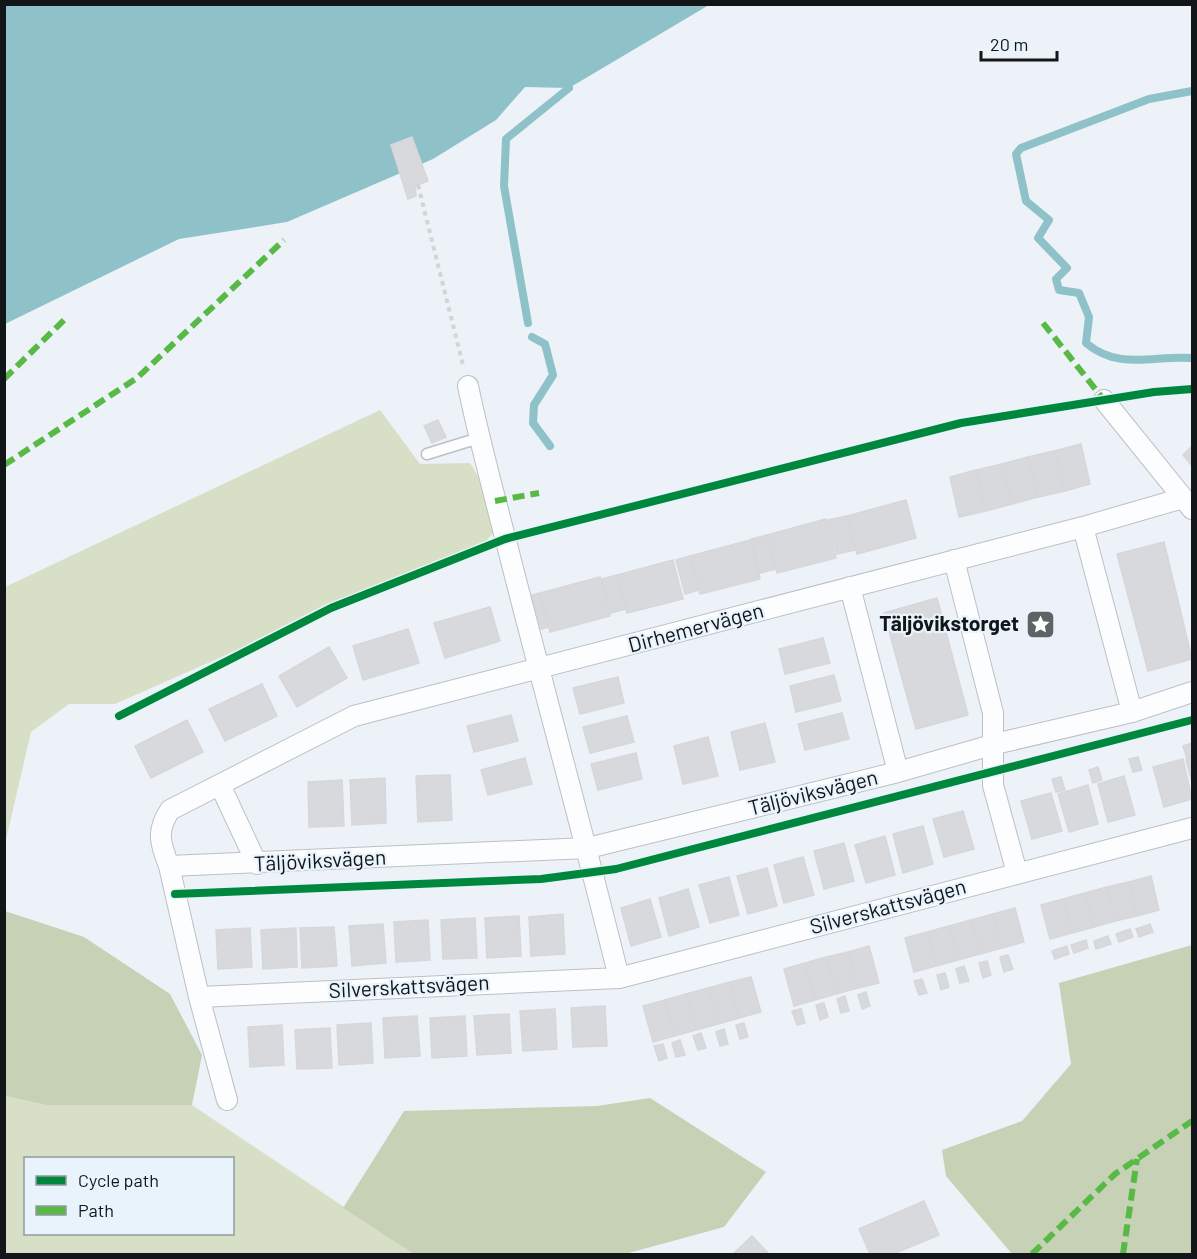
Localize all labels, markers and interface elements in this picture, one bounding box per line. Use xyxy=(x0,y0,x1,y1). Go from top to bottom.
scale bar xyxy=(981,24,1058,62)
text: 20 m xyxy=(990,33,1028,55)
street label: Dirhemervägen xyxy=(625,596,766,657)
place icon: Täljövikstorget xyxy=(1024,608,1056,640)
place label: Täljövikstorget xyxy=(879,610,1019,635)
street label: Täljöviksvägen xyxy=(745,763,880,820)
street label: Täljöviksvägen xyxy=(253,844,387,875)
street label: Silverskattsvägen xyxy=(807,873,969,938)
street label: Silverskattsvägen xyxy=(328,969,490,1002)
legend xyxy=(24,1157,234,1235)
text: Cycle path xyxy=(78,1169,159,1191)
text: Path xyxy=(78,1199,114,1221)

